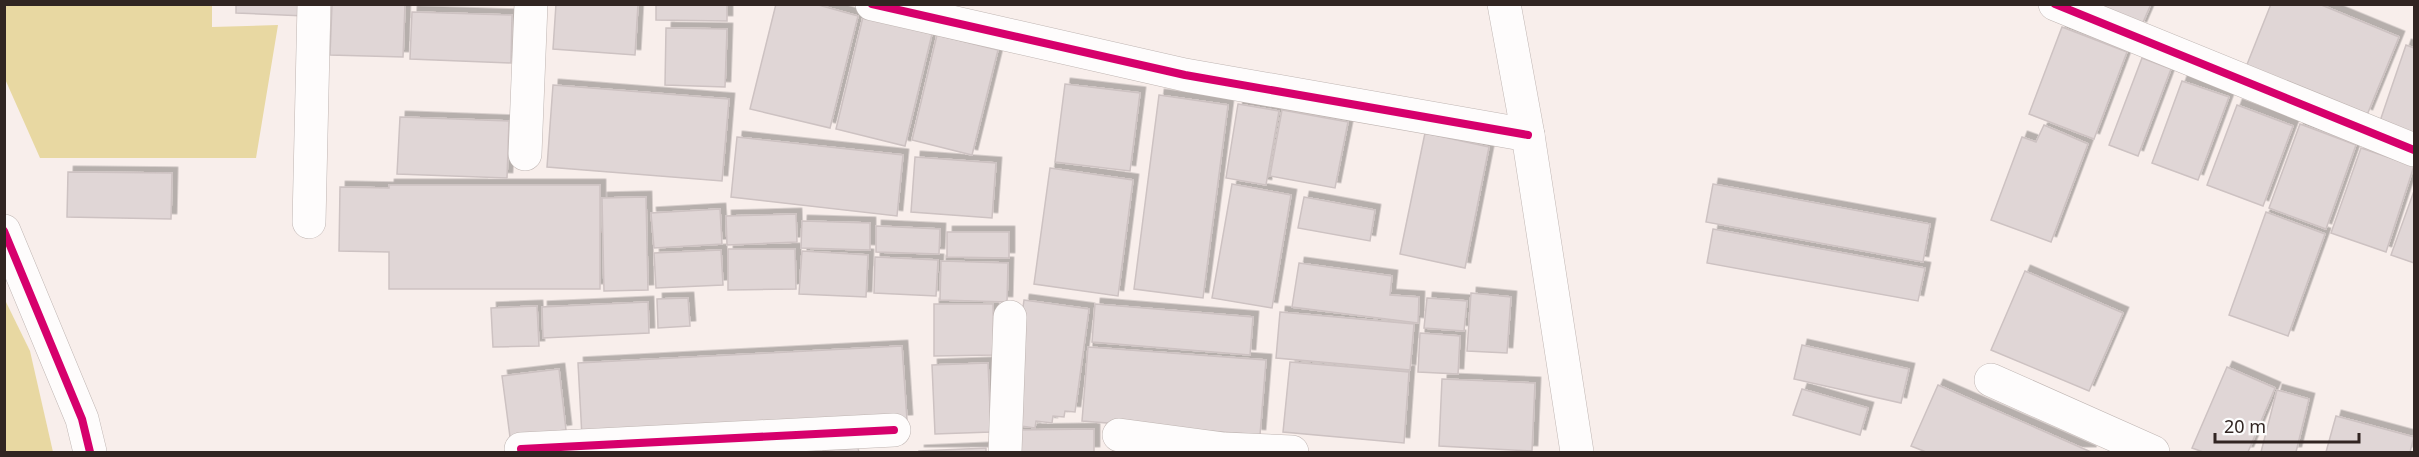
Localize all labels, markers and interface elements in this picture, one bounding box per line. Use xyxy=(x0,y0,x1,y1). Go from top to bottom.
scale bar xyxy=(2215,406,2359,444)
text: 20 m xyxy=(2224,414,2266,438)

